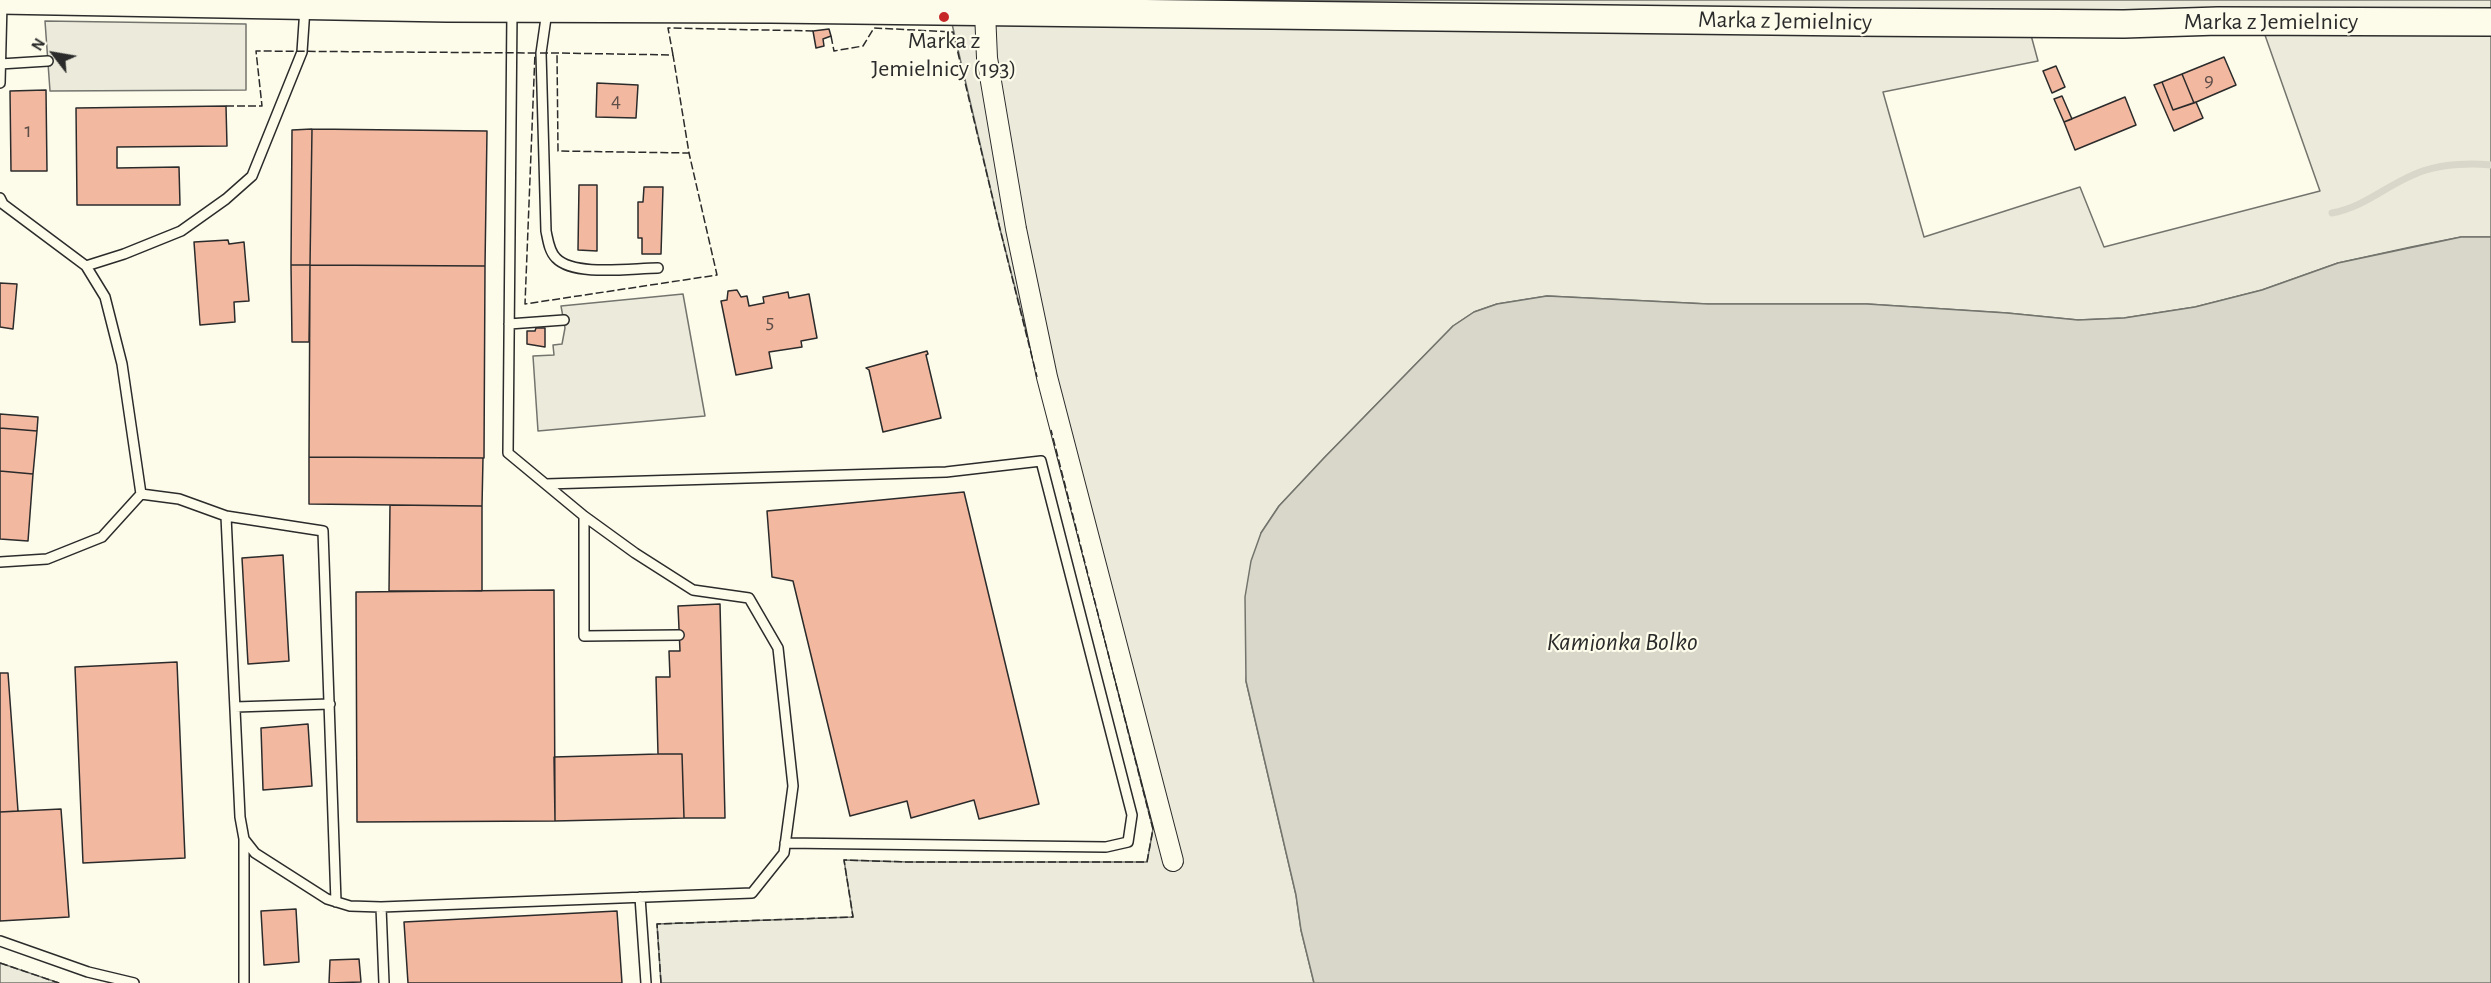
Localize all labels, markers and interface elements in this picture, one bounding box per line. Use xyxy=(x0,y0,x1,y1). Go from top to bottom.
street label: Marka z Jemielnicy xyxy=(1698,5,1872,37)
street label: Marka z Jemielnicy xyxy=(2184,8,2358,36)
marker: Marka z Jemielnicy (193) xyxy=(937,10,951,24)
north arrow xyxy=(24,24,84,84)
place label: Marka z Jemielnicy (193) xyxy=(871,27,1017,83)
text: N xyxy=(29,36,48,54)
house number: 9 xyxy=(2204,67,2214,93)
house number: 4 xyxy=(611,88,621,114)
house number: 1 xyxy=(24,118,32,144)
house number: 5 xyxy=(766,309,774,335)
water label: Kamionka Bolko xyxy=(1546,626,1698,658)

